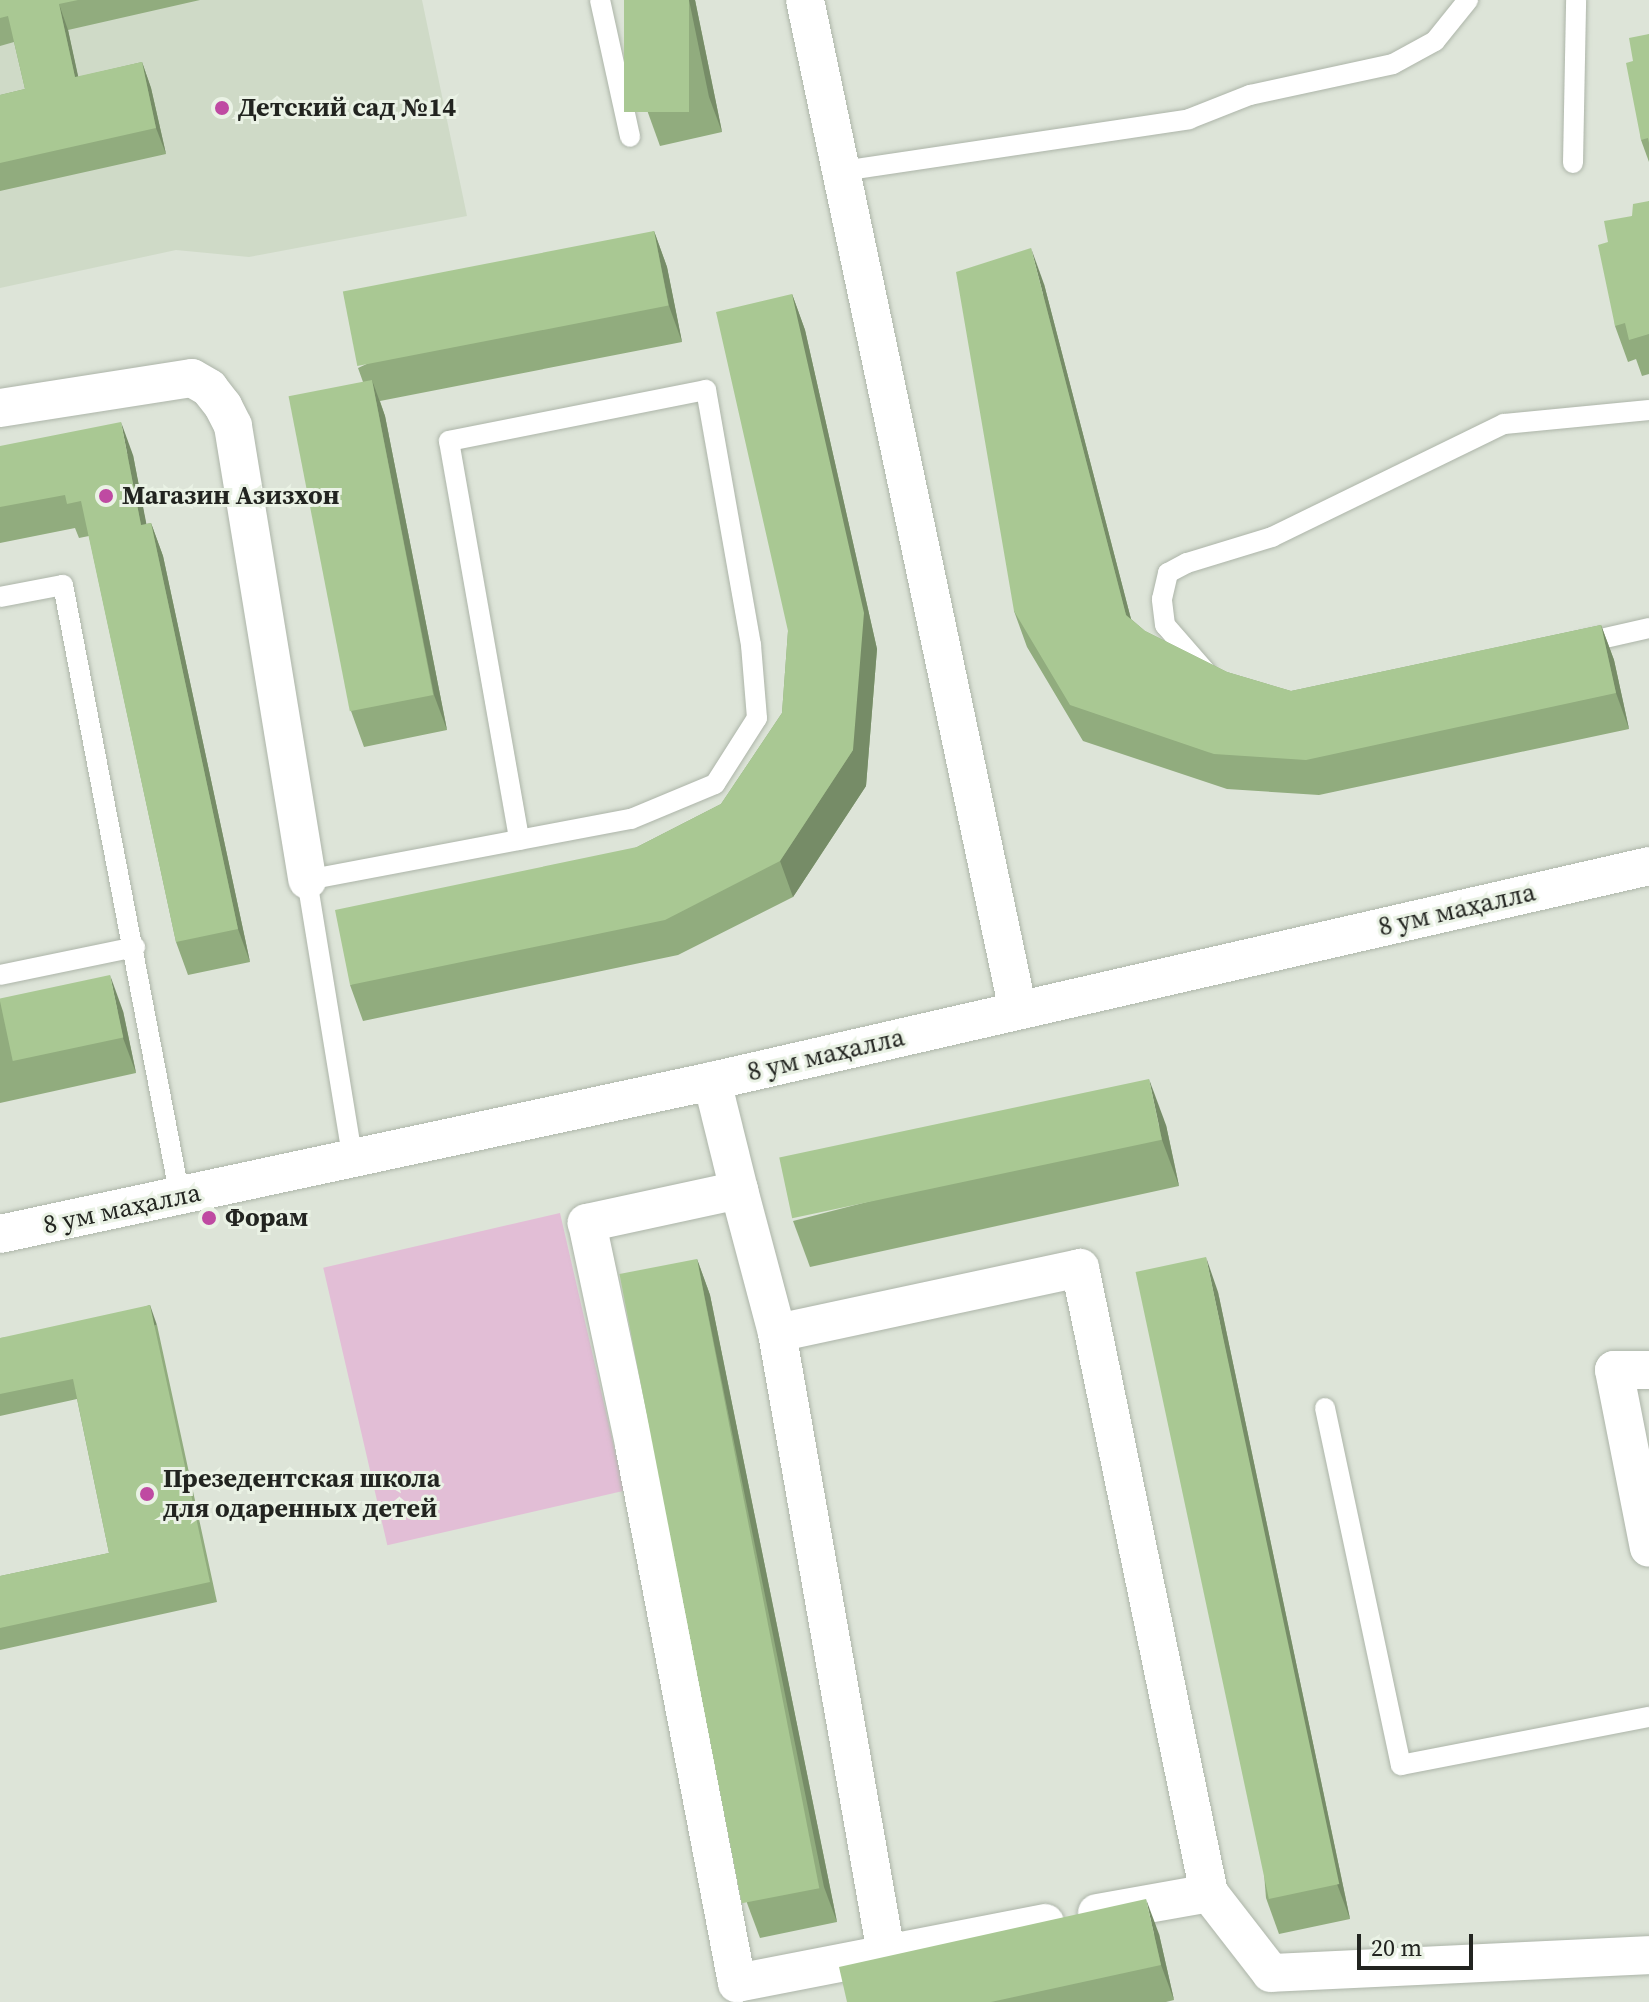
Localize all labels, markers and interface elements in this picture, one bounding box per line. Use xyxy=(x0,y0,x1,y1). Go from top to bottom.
place label: Детский сад №14 xyxy=(238,92,456,124)
marker: Детский сад №14 xyxy=(213,99,231,117)
place label: Магазин Азизхон xyxy=(122,480,339,512)
marker: Магазин Азизхон xyxy=(97,487,115,505)
street label: 8 ум маҳалла xyxy=(1376,877,1538,943)
street label: 8 ум маҳалла xyxy=(745,1022,907,1088)
street label: 8 ум маҳалла xyxy=(41,1177,203,1241)
place label: Форам xyxy=(225,1202,308,1234)
marker: Форам xyxy=(200,1209,218,1227)
place label: Презедентская школа для одаренных детей xyxy=(163,1463,441,1524)
marker: Презедентская школа для одаренных детей xyxy=(138,1485,156,1503)
scale bar xyxy=(1361,1918,1477,1968)
text: 20 m xyxy=(1371,1931,1422,1964)

